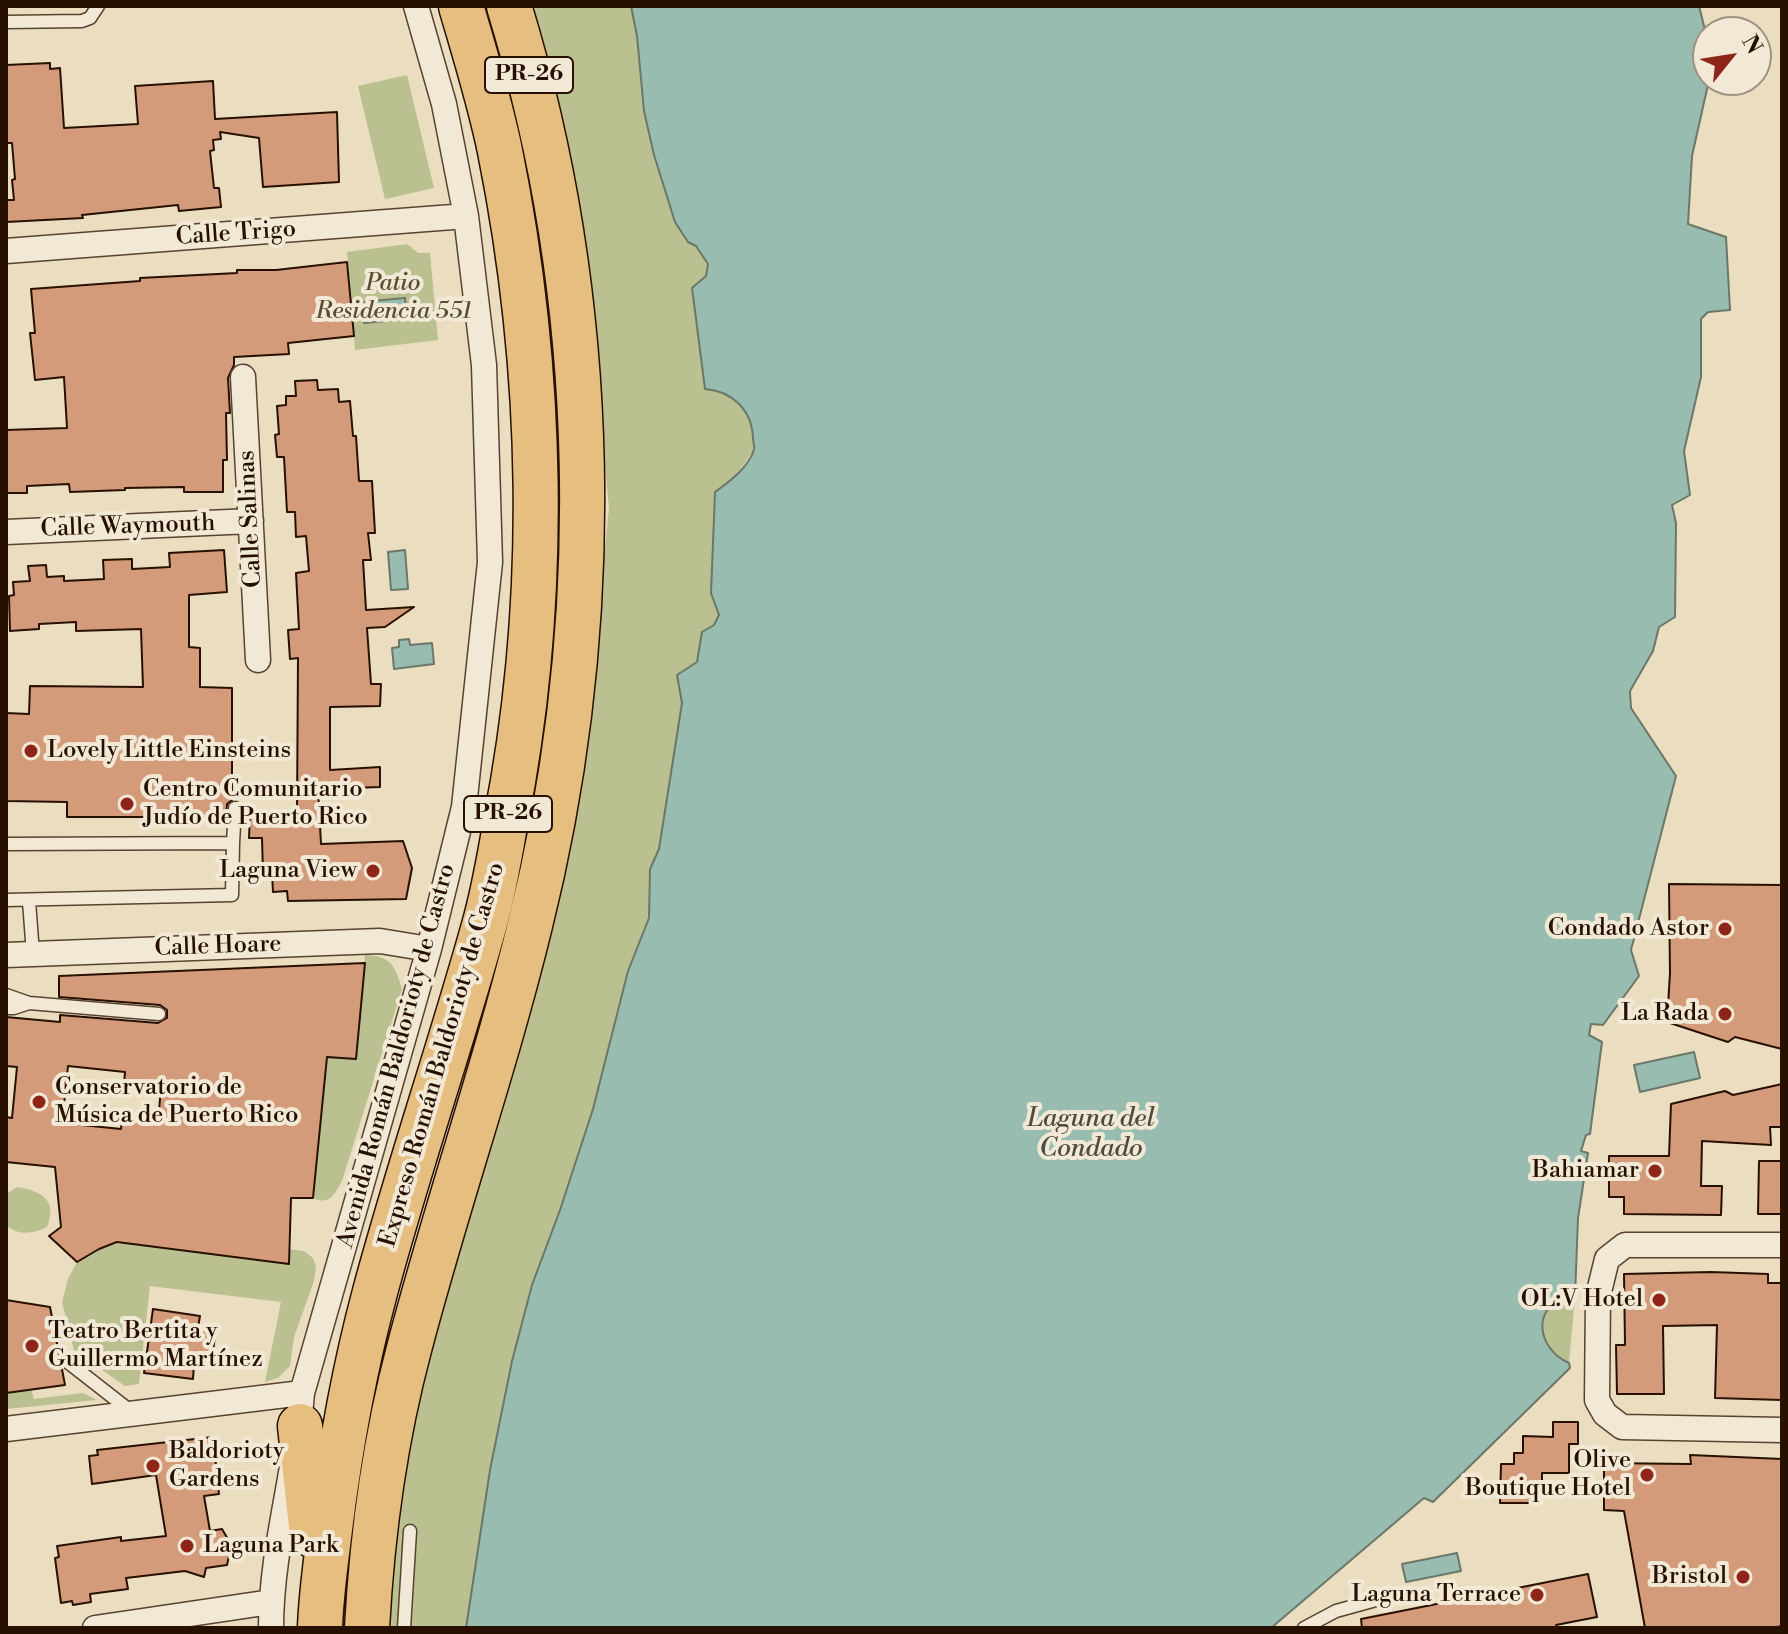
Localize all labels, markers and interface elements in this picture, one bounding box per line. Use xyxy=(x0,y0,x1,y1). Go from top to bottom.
north arrow xyxy=(1692,16,1772,96)
text: N xyxy=(1735,30,1768,59)
road number: PR-26 xyxy=(485,57,573,93)
street label: Calle Trigo xyxy=(175,215,297,253)
park label: Patio Residencia 551 xyxy=(315,270,471,326)
street label: Calle Salinas xyxy=(233,449,269,589)
street label: Calle Waymouth xyxy=(40,510,216,544)
place label: Lovely Little Einsteins xyxy=(47,737,291,765)
marker: Lovely Little Einsteins xyxy=(22,742,40,760)
place label: Centro Comunitario Judío de Puerto Rico xyxy=(143,776,368,832)
marker: Centro Comunitario Judío de Puerto Rico xyxy=(118,795,136,813)
road number: PR-26 xyxy=(464,796,552,832)
place label: Laguna View xyxy=(219,857,357,885)
street label: Expreso Román Baldorioty de Castro xyxy=(374,859,512,1251)
street label: Avenida Román Baldorioty de Castro xyxy=(332,861,462,1251)
marker: Laguna View xyxy=(364,862,382,880)
place label: Condado Astor xyxy=(1548,915,1709,943)
marker: Condado Astor xyxy=(1716,920,1734,938)
street label: Calle Hoare xyxy=(154,930,282,964)
place label: La Rada xyxy=(1621,1000,1709,1028)
marker: La Rada xyxy=(1716,1005,1734,1023)
place label: Conservatorio de Música de Puerto Rico xyxy=(55,1074,298,1130)
marker: Conservatorio de Música de Puerto Rico xyxy=(30,1093,48,1111)
water label: Laguna del Condado xyxy=(1027,1104,1155,1166)
place label: Bahiamar xyxy=(1532,1157,1639,1185)
marker: Bahiamar xyxy=(1646,1162,1664,1180)
place label: OL:V Hotel xyxy=(1521,1286,1643,1314)
marker: OL:V Hotel xyxy=(1650,1291,1668,1309)
place label: Teatro Bertita y Guillermo Martínez xyxy=(48,1318,263,1374)
marker: Teatro Bertita y Guillermo Martínez xyxy=(23,1337,41,1355)
place label: Baldorioty Gardens xyxy=(169,1438,284,1494)
place label: Olive Boutique Hotel xyxy=(1465,1447,1631,1503)
marker: Baldorioty Gardens xyxy=(144,1457,162,1475)
marker: Olive Boutique Hotel xyxy=(1638,1466,1656,1484)
place label: Laguna Park xyxy=(203,1532,338,1560)
marker: Laguna Park xyxy=(178,1537,196,1555)
place label: Bristol xyxy=(1652,1563,1727,1591)
marker: Bristol xyxy=(1734,1568,1752,1586)
place label: Laguna Terrace xyxy=(1351,1581,1521,1609)
marker: Laguna Terrace xyxy=(1528,1586,1546,1604)

